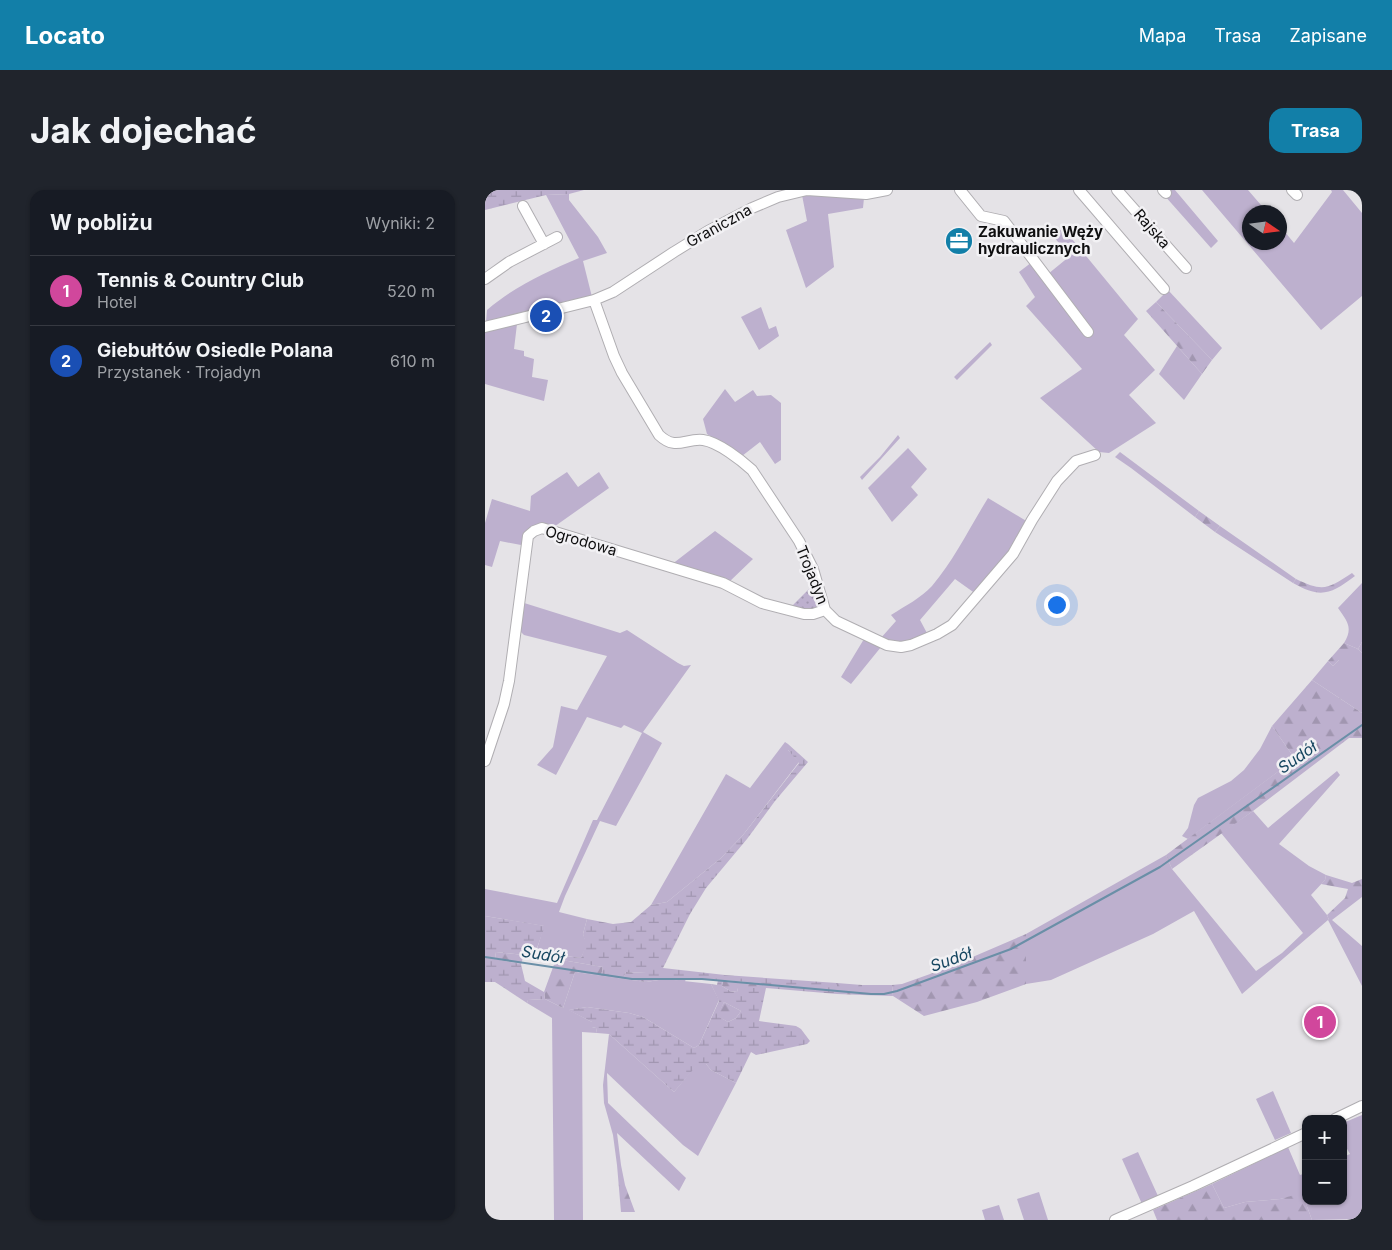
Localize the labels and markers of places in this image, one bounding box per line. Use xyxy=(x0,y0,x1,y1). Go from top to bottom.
place label: Zakuwanie Węży hydraulicznych xyxy=(978,222,1103,258)
office icon: Zakuwanie Węży hydraulicznych xyxy=(944,226,974,256)
pin: 2 xyxy=(530,297,562,335)
pin: 1 xyxy=(1304,1003,1336,1041)

